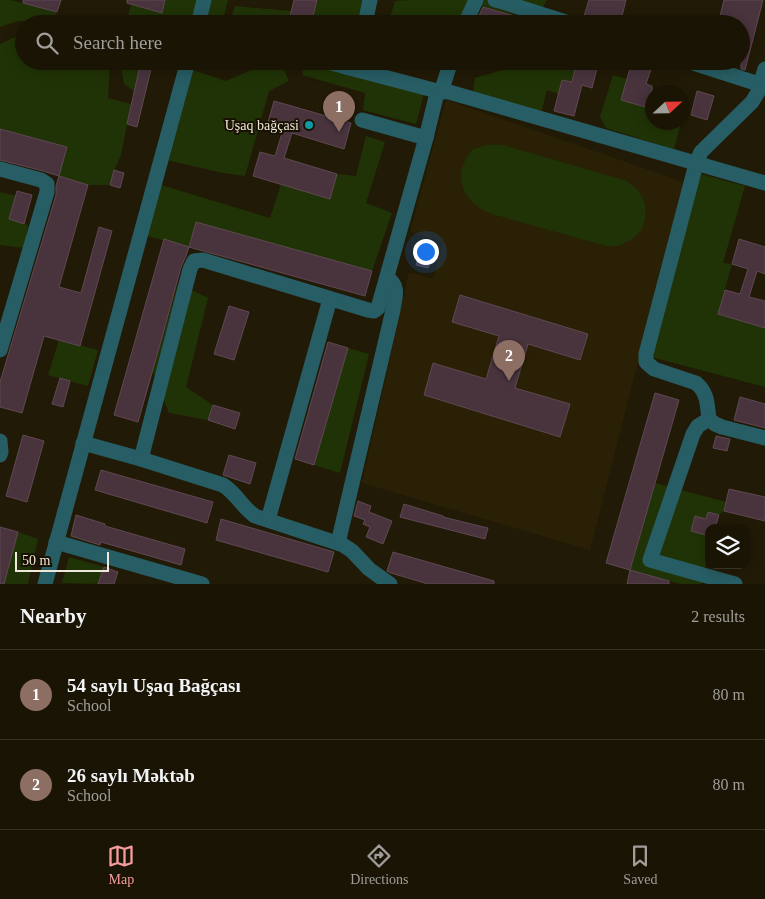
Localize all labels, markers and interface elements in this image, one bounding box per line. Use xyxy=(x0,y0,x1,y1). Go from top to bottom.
search box xyxy=(15,15,750,70)
icon: search xyxy=(33,29,61,57)
text: Search here xyxy=(73,32,162,53)
north arrow xyxy=(645,85,690,130)
pin: 1 xyxy=(323,91,355,132)
place label: Uşaq bağçasi xyxy=(225,118,299,133)
marker: Uşaq bağçasi xyxy=(303,119,315,131)
your location xyxy=(413,239,439,265)
pin: 2 xyxy=(493,340,525,381)
map controls xyxy=(705,524,750,569)
button: layers xyxy=(705,524,750,569)
scale bar xyxy=(15,549,109,572)
text: 50 m xyxy=(22,553,50,568)
text: Nearby xyxy=(20,604,87,628)
text: 2 results xyxy=(691,608,745,625)
text: 54 saylı Uşaq Bağçası xyxy=(67,675,241,696)
text: 1 xyxy=(32,686,40,703)
text: 80 m xyxy=(713,686,745,703)
text: School xyxy=(67,697,111,714)
text: 26 saylı Məktəb xyxy=(67,765,195,786)
text: 2 xyxy=(32,776,40,793)
text: 80 m xyxy=(713,776,745,793)
text: School xyxy=(67,787,111,804)
tab: Map xyxy=(107,842,135,888)
tab: Directions xyxy=(350,842,409,888)
tab: Saved xyxy=(623,842,658,888)

